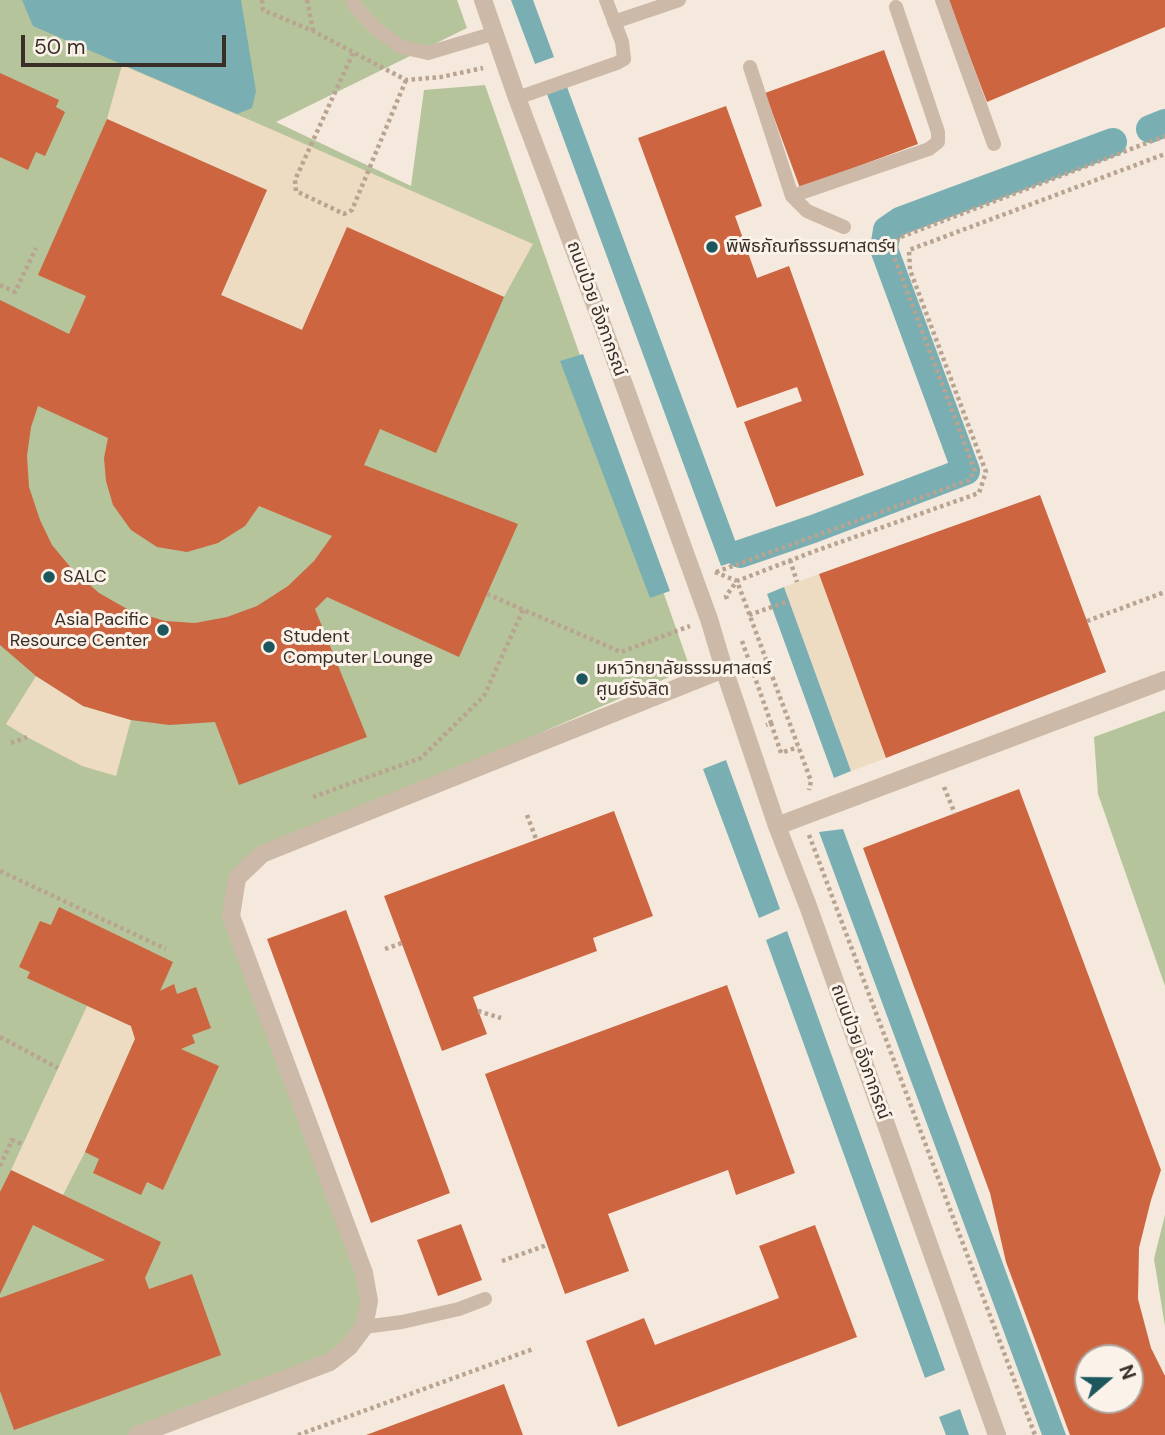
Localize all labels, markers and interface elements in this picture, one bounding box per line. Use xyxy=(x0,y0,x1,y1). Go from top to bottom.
scale bar xyxy=(24,21,229,65)
text: 50 m xyxy=(34,33,85,61)
place label: พิพิธภัณฑ์ธรรมศาสตร์ฯ xyxy=(726,236,896,258)
street label: ถนนป๋วย อิ้งภากรณ์ xyxy=(562,238,630,380)
marker: พิพิธภัณฑ์ธรรมศาสตร์ฯ xyxy=(704,239,720,255)
place label: SALC xyxy=(63,566,107,588)
marker: SALC xyxy=(41,569,57,585)
place label: Asia Pacific Resource Center xyxy=(10,609,149,652)
marker: Asia Pacific Resource Center xyxy=(155,622,171,638)
place label: Student Computer Lounge xyxy=(283,626,433,668)
marker: Student Computer Lounge xyxy=(261,639,277,655)
place label: มหาวิทยาลัยธรรมศาสตร์ ศูนย์รังสิต xyxy=(596,658,771,700)
marker: มหาวิทยาลัยธรรมศาสตร์ ศูนย์รังสิต xyxy=(574,671,590,687)
street label: ถนนป๋วย อิ้งภากรณ์ xyxy=(826,981,894,1123)
north arrow xyxy=(1074,1344,1144,1414)
text: N xyxy=(1113,1362,1141,1383)

